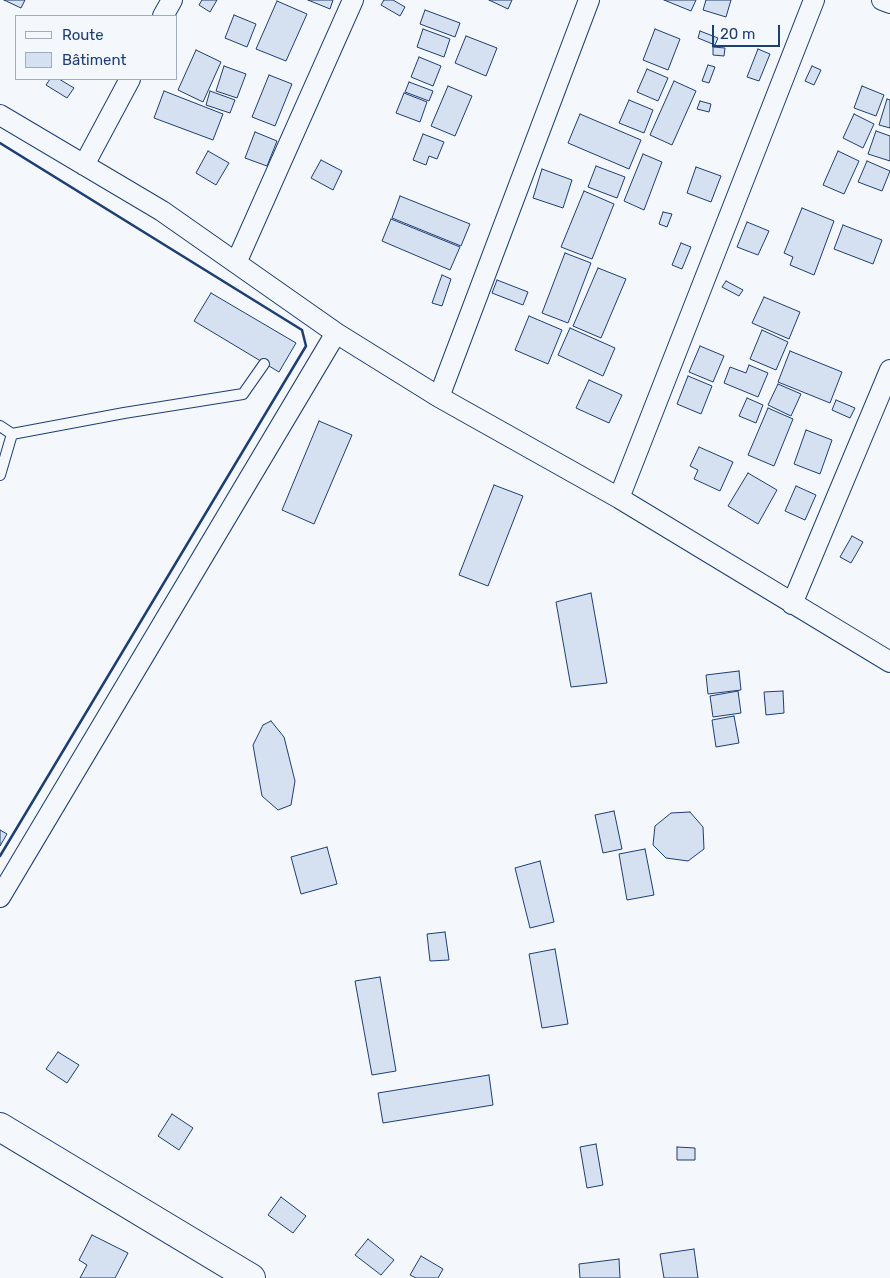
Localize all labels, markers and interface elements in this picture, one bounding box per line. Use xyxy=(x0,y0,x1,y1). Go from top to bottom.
legend xyxy=(15,15,178,80)
scale bar xyxy=(715,15,782,47)
text: 20 m xyxy=(720,25,755,43)
text: Route xyxy=(62,26,104,44)
text: Bâtiment xyxy=(62,51,126,69)

